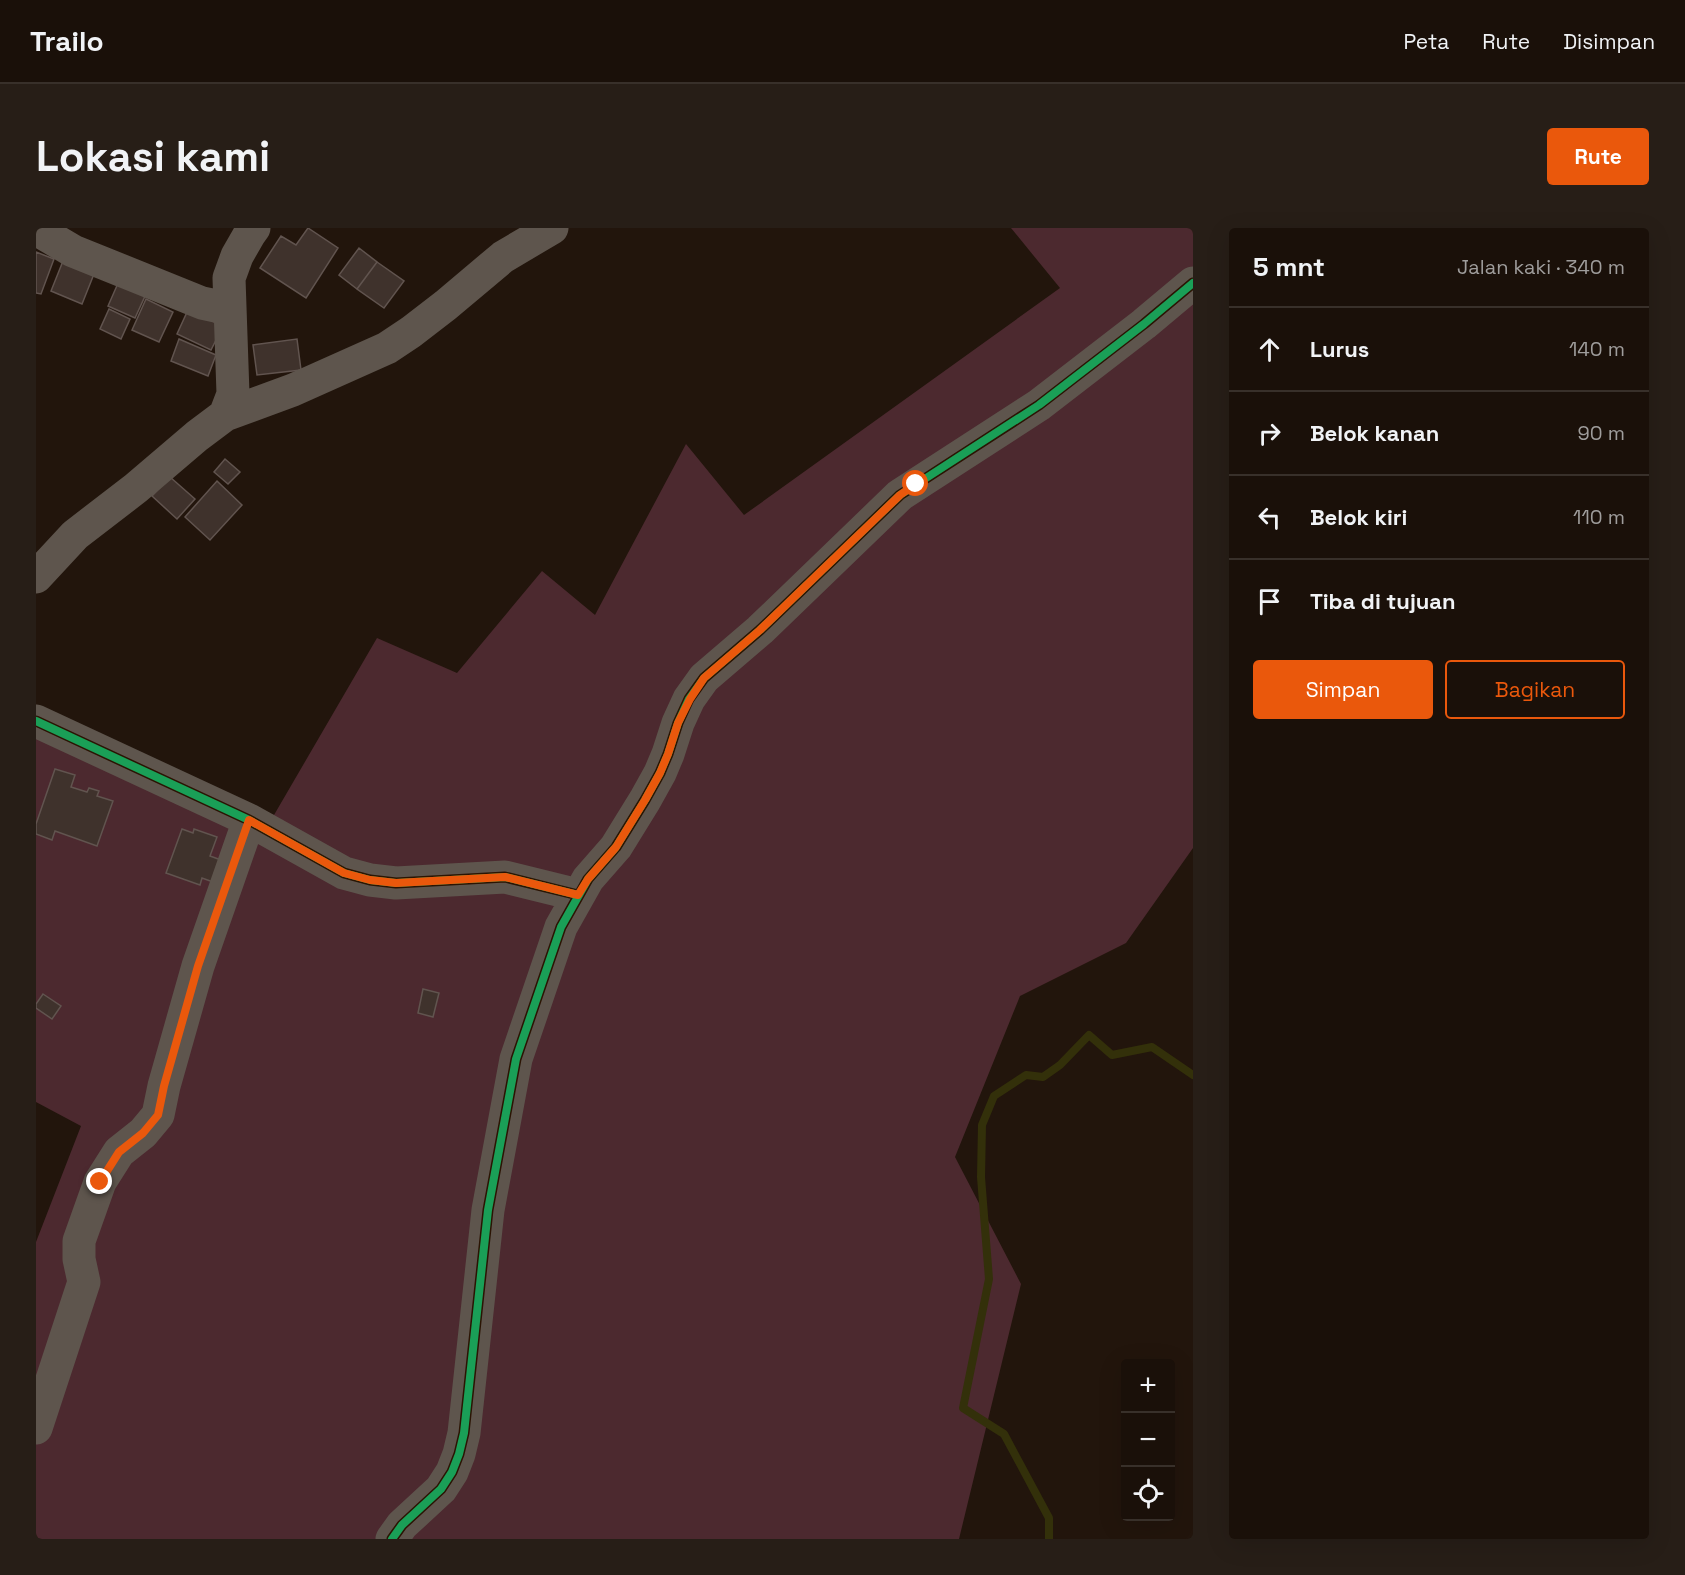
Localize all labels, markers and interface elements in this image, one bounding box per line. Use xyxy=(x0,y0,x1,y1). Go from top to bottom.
text: Trailo xyxy=(30,23,104,59)
text: Peta xyxy=(1403,28,1449,55)
text: Rute xyxy=(1482,28,1530,55)
text: Disimpan xyxy=(1563,28,1655,55)
button: Rute xyxy=(1547,128,1649,185)
text: Lokasi kami xyxy=(36,130,270,183)
text: 5 mnt xyxy=(1253,250,1325,284)
text: Jalan kaki · 340 m xyxy=(1457,254,1625,280)
icon: ahead xyxy=(1253,333,1286,366)
text: Lurus xyxy=(1310,335,1369,363)
text: 140 m xyxy=(1569,336,1625,362)
icon: right xyxy=(1253,417,1286,450)
text: Belok kanan xyxy=(1310,419,1439,447)
text: 90 m xyxy=(1578,420,1625,446)
route start xyxy=(902,470,928,496)
icon: left xyxy=(1253,501,1286,534)
text: Belok kiri xyxy=(1310,503,1407,531)
text: 110 m xyxy=(1573,504,1625,530)
icon: arrive xyxy=(1253,585,1286,618)
text: Tiba di tujuan xyxy=(1310,587,1456,615)
button: Simpan xyxy=(1253,660,1433,719)
button: Bagikan xyxy=(1445,660,1625,719)
route end xyxy=(86,1168,112,1194)
map controls xyxy=(1121,1359,1175,1521)
button: + xyxy=(1121,1359,1175,1413)
button: − xyxy=(1121,1413,1175,1467)
button: locate xyxy=(1121,1467,1175,1521)

